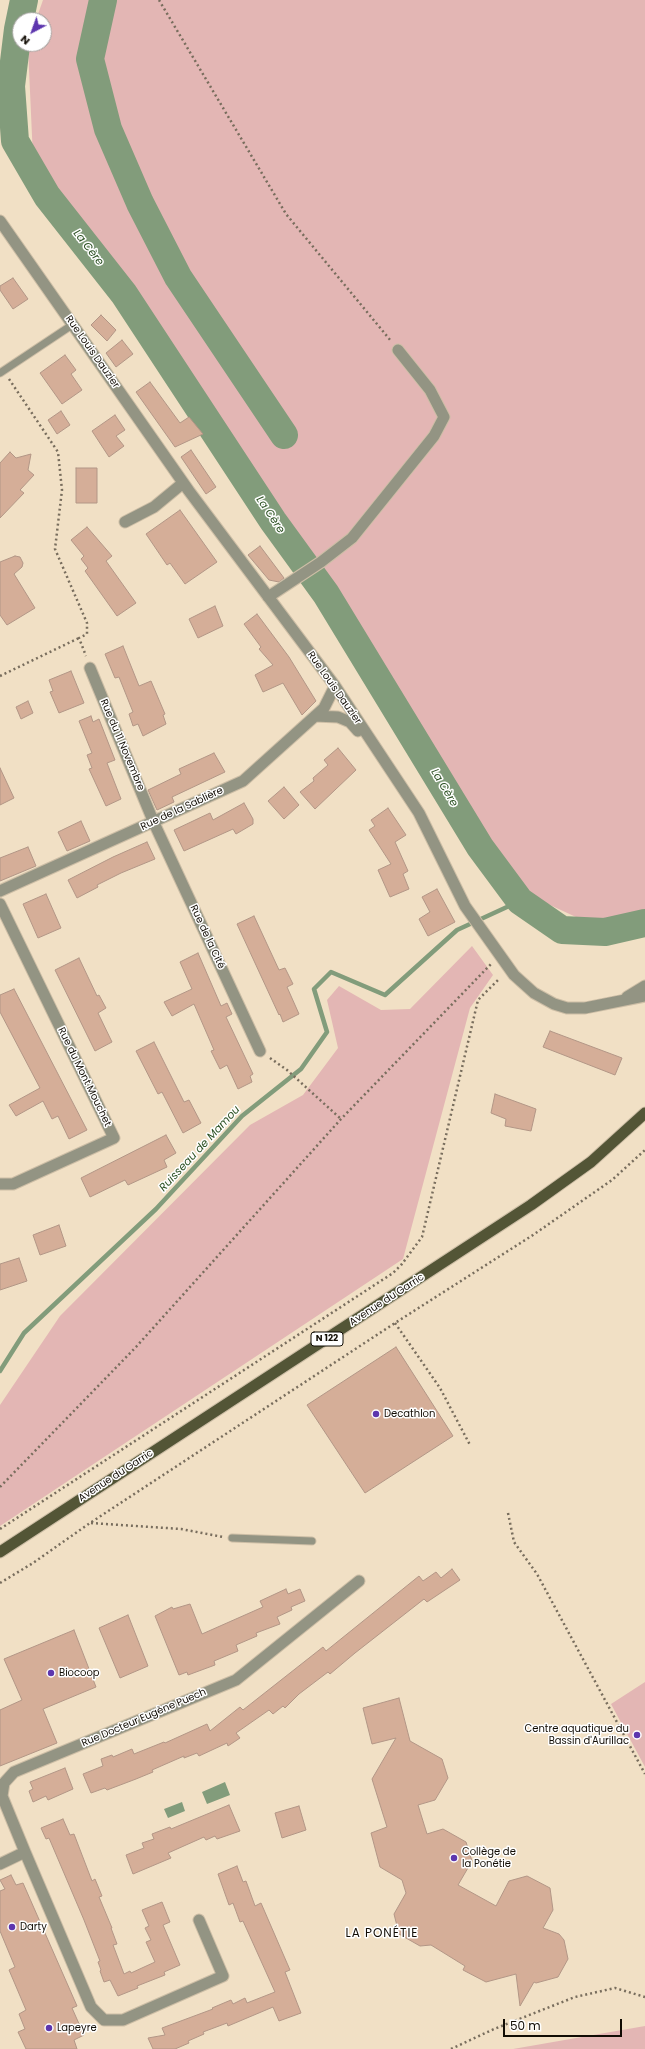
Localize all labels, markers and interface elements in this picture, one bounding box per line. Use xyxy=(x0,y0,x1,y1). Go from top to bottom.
north arrow xyxy=(12,12,52,52)
text: N xyxy=(16,32,33,49)
water label: La Cère xyxy=(70,228,106,268)
street label: Rue Louis Dauzier xyxy=(62,313,122,391)
water label: La Cère xyxy=(253,494,287,536)
street label: Rue Louis Dauzier xyxy=(304,649,364,727)
street label: Rue du 11 Novembre xyxy=(97,697,147,793)
water label: La Cère xyxy=(428,767,460,809)
street label: Rue de la Sablière xyxy=(139,785,225,833)
street label: Rue de la Cité xyxy=(187,903,227,971)
street label: Rue du Mont Mouchet xyxy=(55,1026,113,1128)
water label: Ruisseau de Mamou xyxy=(157,1103,243,1195)
street label: Avenue du Garric xyxy=(347,1271,427,1329)
road number: N 122 xyxy=(311,1332,343,1346)
place label: Decathlon xyxy=(384,1408,435,1420)
marker: Decathlon xyxy=(371,1409,381,1419)
street label: Avenue du Garric xyxy=(76,1447,156,1505)
place label: Biocoop xyxy=(59,1667,100,1679)
marker: Biocoop xyxy=(46,1668,56,1678)
street label: Rue Docteur Eugène Puech xyxy=(80,1686,208,1750)
place label: Centre aquatique du Bassin d'Aurillac xyxy=(524,1723,629,1746)
marker: Centre aquatique du Bassin d'Aurillac xyxy=(632,1730,642,1740)
place label: Collège de la Ponétie xyxy=(462,1846,516,1870)
marker: Collège de la Ponétie xyxy=(449,1853,459,1863)
place label: Darty xyxy=(20,1921,47,1933)
marker: Darty xyxy=(7,1922,17,1932)
district label: LA PONÉTIE xyxy=(345,1927,419,1941)
scale bar xyxy=(505,2011,624,2037)
text: 50 m xyxy=(510,2017,541,2034)
place label: Lapeyre xyxy=(57,2022,97,2034)
marker: Lapeyre xyxy=(44,2023,54,2033)

